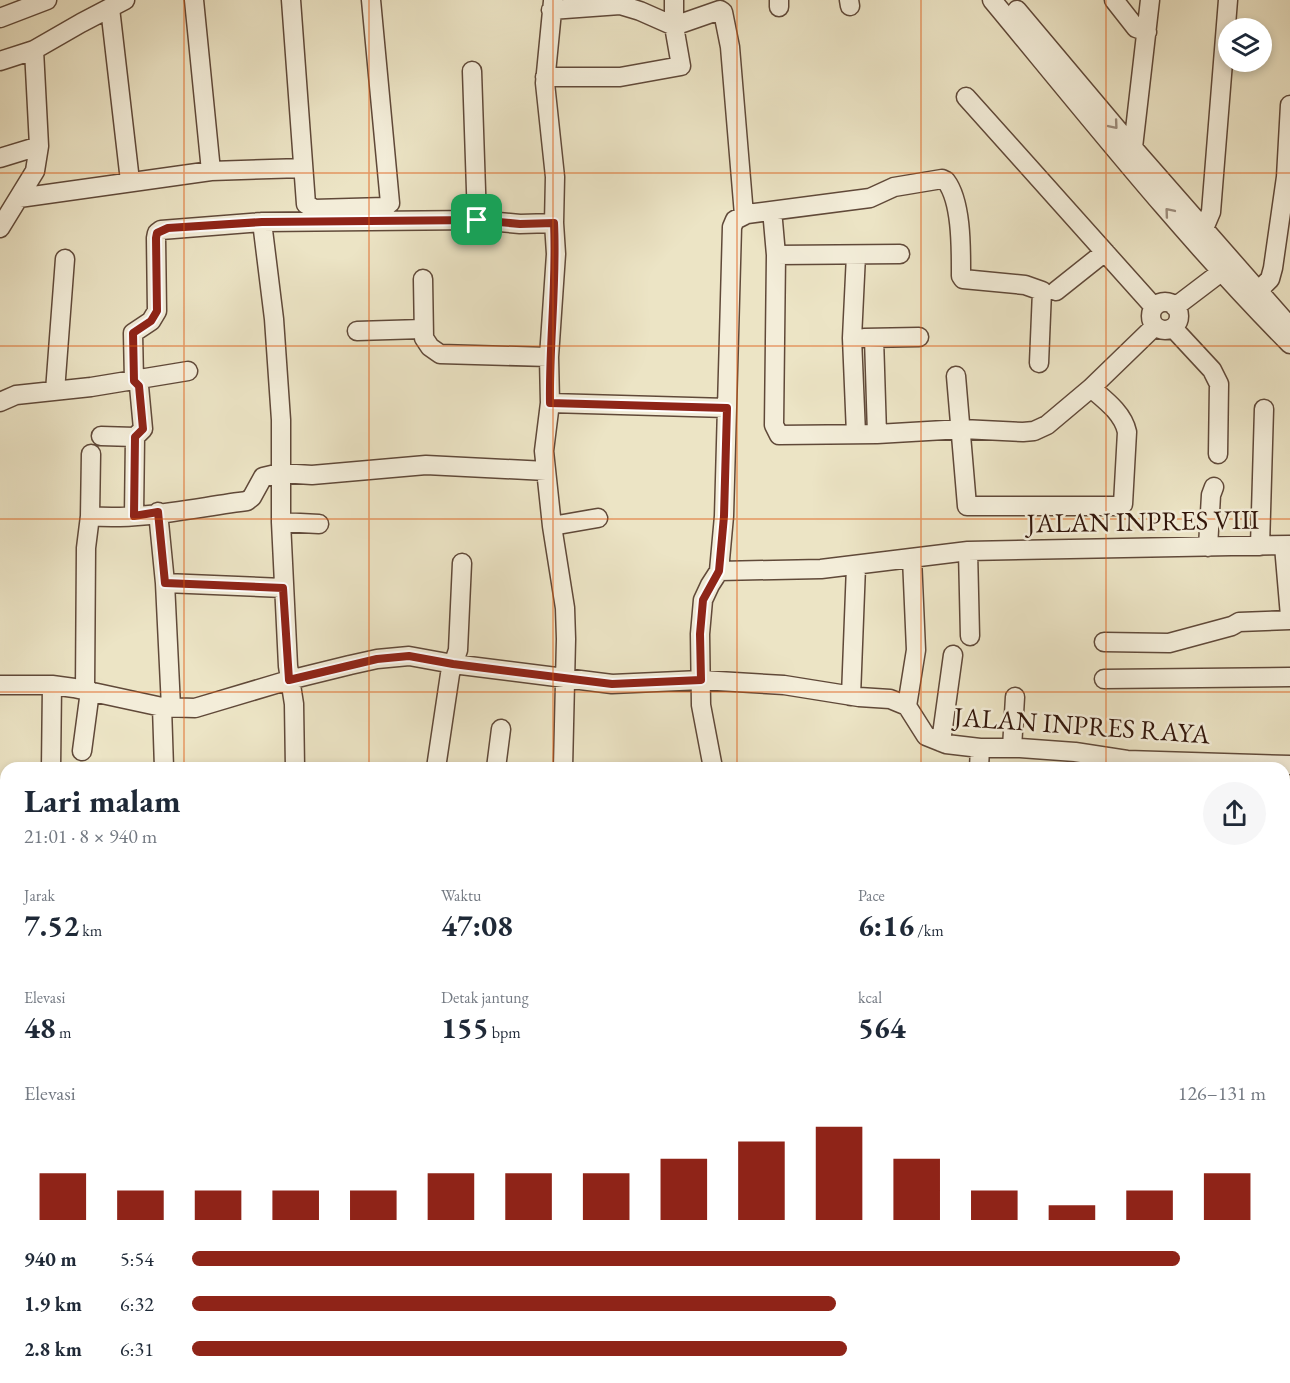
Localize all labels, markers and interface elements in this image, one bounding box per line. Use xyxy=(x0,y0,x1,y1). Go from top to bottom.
map controls xyxy=(1218,18,1272,72)
button: layers xyxy=(1218,18,1272,72)
one-way arrow xyxy=(1107,118,1118,129)
pin xyxy=(451,194,502,245)
icon: arrive xyxy=(460,203,493,236)
one-way arrow xyxy=(1165,208,1176,219)
street label: JALAN INPRES VIII xyxy=(1024,501,1260,541)
street label: JALAN INPRES RAYA xyxy=(951,698,1212,751)
text: Lari malam xyxy=(24,779,181,822)
button: share xyxy=(1203,782,1266,845)
text: 21:01 · 8 × 940 m xyxy=(24,823,157,849)
text: Jarak xyxy=(24,885,55,906)
text: Waktu xyxy=(441,885,481,906)
text: Pace xyxy=(858,885,885,906)
text: 7.52 xyxy=(24,906,79,945)
text: 47:08 xyxy=(441,906,513,945)
text: 6:16 xyxy=(858,906,914,945)
text: km xyxy=(79,920,102,941)
text: /km xyxy=(914,920,944,941)
text: Elevasi xyxy=(24,987,65,1008)
text: Detak jantung xyxy=(441,987,529,1008)
text: kcal xyxy=(858,987,882,1008)
text: 48 xyxy=(24,1008,56,1047)
text: 155 xyxy=(441,1008,489,1047)
text: 564 xyxy=(858,1008,906,1047)
text: m xyxy=(56,1022,71,1043)
text: bpm xyxy=(489,1022,521,1043)
text: Elevasi xyxy=(24,1080,76,1106)
text: 126–131 m xyxy=(1178,1080,1266,1106)
text: 940 m xyxy=(24,1246,77,1272)
text: 5:54 xyxy=(120,1246,154,1272)
text: 1.9 km xyxy=(24,1291,82,1317)
text: 6:32 xyxy=(120,1291,154,1317)
text: 2.8 km xyxy=(24,1336,82,1362)
text: 6:31 xyxy=(120,1336,154,1362)

